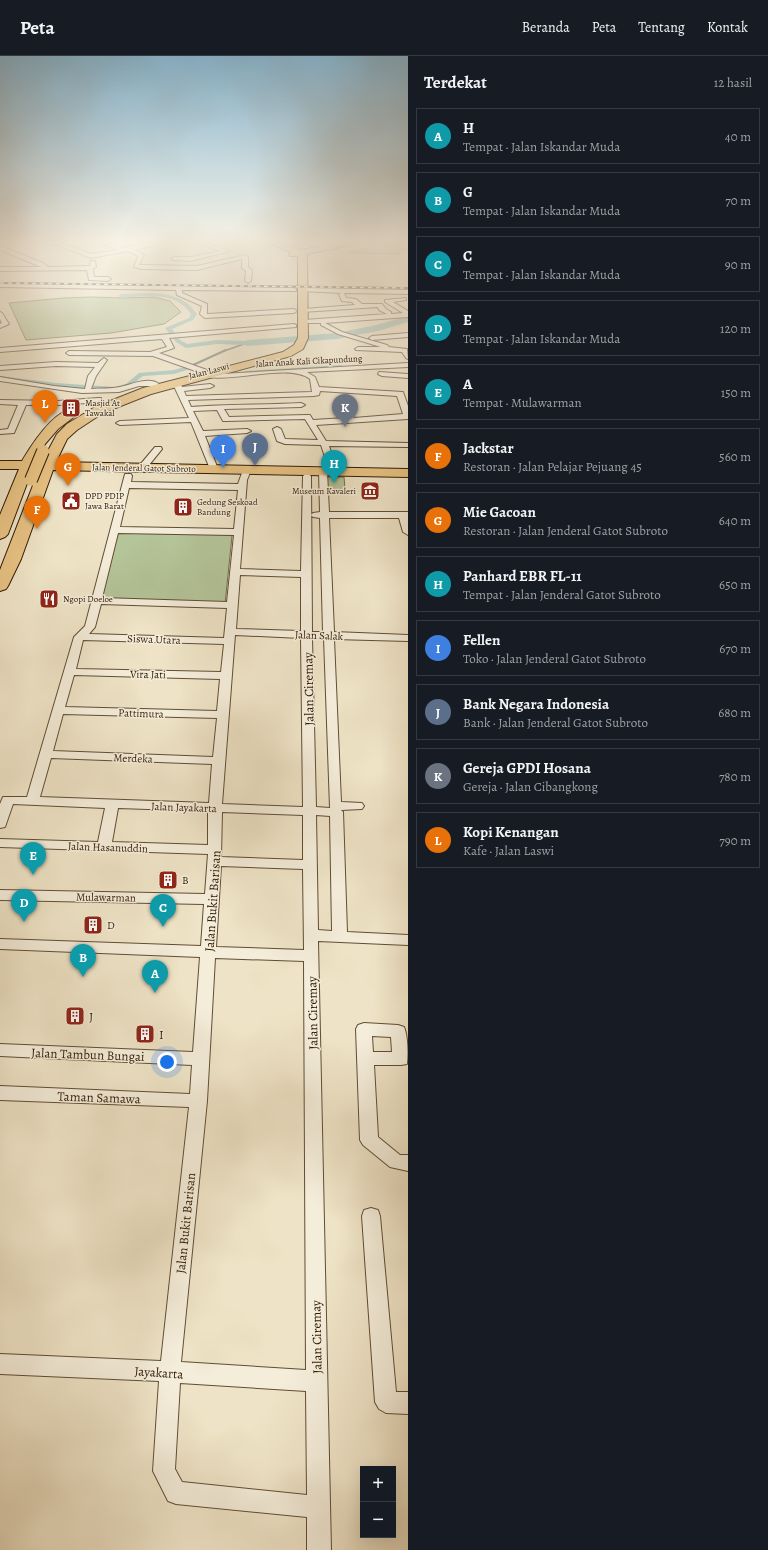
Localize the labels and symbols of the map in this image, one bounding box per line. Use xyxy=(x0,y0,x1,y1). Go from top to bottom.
street label: Jalan Anak Kali Cikapundung xyxy=(255,352,363,370)
street label: Jalan Laswi xyxy=(188,360,231,382)
pin: L xyxy=(32,390,58,423)
pin: K xyxy=(332,394,358,427)
building icon: Masjid At Tawakal xyxy=(60,397,82,419)
place label: Masjid At Tawakal xyxy=(85,397,120,419)
pin: J xyxy=(242,433,268,466)
pin: I xyxy=(210,435,236,468)
pin: H xyxy=(321,450,347,483)
pin: G xyxy=(55,453,81,486)
street label: Jalan Jenderal Gatot Subroto xyxy=(92,461,196,475)
museum icon: Museum Kavaleri xyxy=(359,480,381,502)
place label: Museum Kavaleri xyxy=(292,485,356,497)
public building icon: DPD PDIP Jawa Barat xyxy=(60,490,82,512)
place label: DPD PDIP Jawa Barat xyxy=(85,490,124,512)
pin: F xyxy=(24,496,50,529)
building icon: Gedung Seskoad Bandung xyxy=(172,496,194,518)
place label: Gedung Seskoad Bandung xyxy=(197,496,258,518)
restaurant icon: Ngopi Doeloe xyxy=(38,588,60,610)
place label: Ngopi Doeloe xyxy=(63,593,113,605)
street label: Jalan Salak xyxy=(295,627,344,644)
street label: Siswa Utara xyxy=(127,631,182,648)
street label: Jalan Ciremay xyxy=(299,652,318,726)
street label: Vira Jati xyxy=(129,667,166,682)
street label: Pattimura xyxy=(118,705,165,722)
street label: Merdeka xyxy=(113,750,154,767)
street label: Jalan Jayakarta xyxy=(151,799,218,816)
street label: Jalan Hasanuddin xyxy=(68,839,148,856)
pin: E xyxy=(20,842,46,875)
street label: Jalan Bukit Barisan xyxy=(200,850,225,952)
building icon: B xyxy=(157,869,179,891)
place label: B xyxy=(182,873,189,888)
pin: D xyxy=(11,889,37,922)
street label: Mulawarman xyxy=(76,889,136,906)
pin: C xyxy=(150,894,176,927)
building icon: D xyxy=(82,914,104,936)
place label: D xyxy=(107,918,115,933)
pin: B xyxy=(70,944,96,977)
pin: A xyxy=(142,960,168,993)
street label: Jalan Ciremay xyxy=(303,976,322,1050)
building icon: J xyxy=(64,1005,86,1027)
place label: J xyxy=(89,1008,93,1025)
building icon: I xyxy=(134,1023,156,1045)
place label: I xyxy=(159,1026,164,1043)
street label: Jalan Tambun Bungai xyxy=(31,1044,145,1065)
your location xyxy=(157,1052,177,1072)
street label: Taman Samawa xyxy=(57,1088,141,1107)
street label: Jalan Bukit Barisan xyxy=(172,1172,199,1274)
street label: Jalan Ciremay xyxy=(307,1300,326,1374)
street label: Jayakarta xyxy=(134,1362,184,1383)

